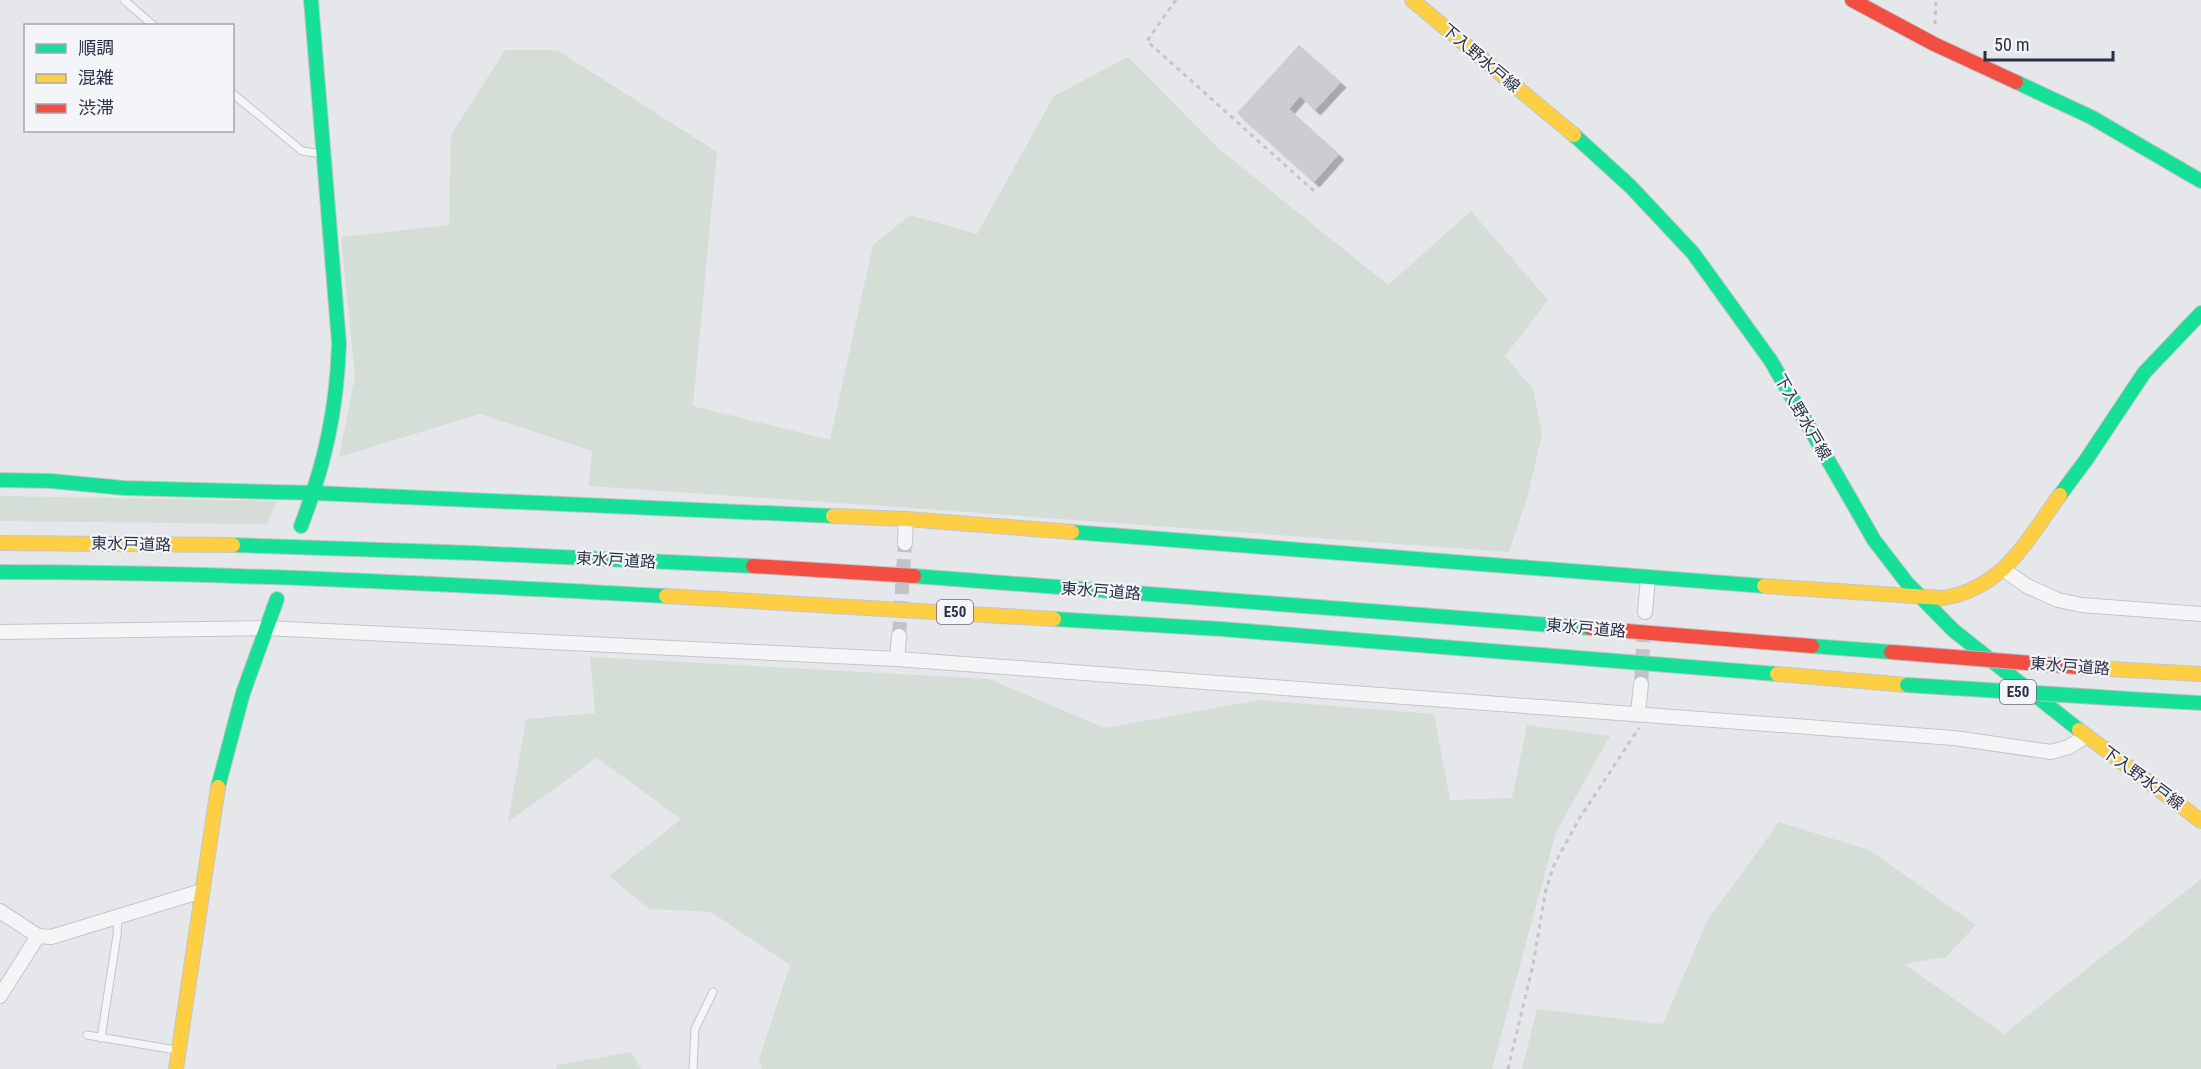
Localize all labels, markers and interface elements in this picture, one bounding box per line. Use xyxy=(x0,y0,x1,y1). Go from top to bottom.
street label: 下入野水戸線 xyxy=(1438,20,1524,96)
legend xyxy=(24,24,234,132)
scale bar xyxy=(1985,24,2112,62)
text: 50 m xyxy=(1994,34,2029,55)
text: 順調 xyxy=(78,37,114,58)
text: 混雑 xyxy=(78,67,114,88)
text: 渋滞 xyxy=(78,97,114,118)
street label: 下入野水戸線 xyxy=(1771,371,1835,463)
street label: 東水戸道路 xyxy=(91,534,171,554)
street label: 東水戸道路 xyxy=(576,548,656,572)
street label: 東水戸道路 xyxy=(1060,579,1142,603)
road number: E50 xyxy=(937,600,973,624)
street label: 東水戸道路 xyxy=(1545,615,1627,641)
street label: 東水戸道路 xyxy=(2029,654,2111,678)
road number: E50 xyxy=(2000,680,2036,704)
street label: 下入野水戸線 xyxy=(2099,742,2187,814)

